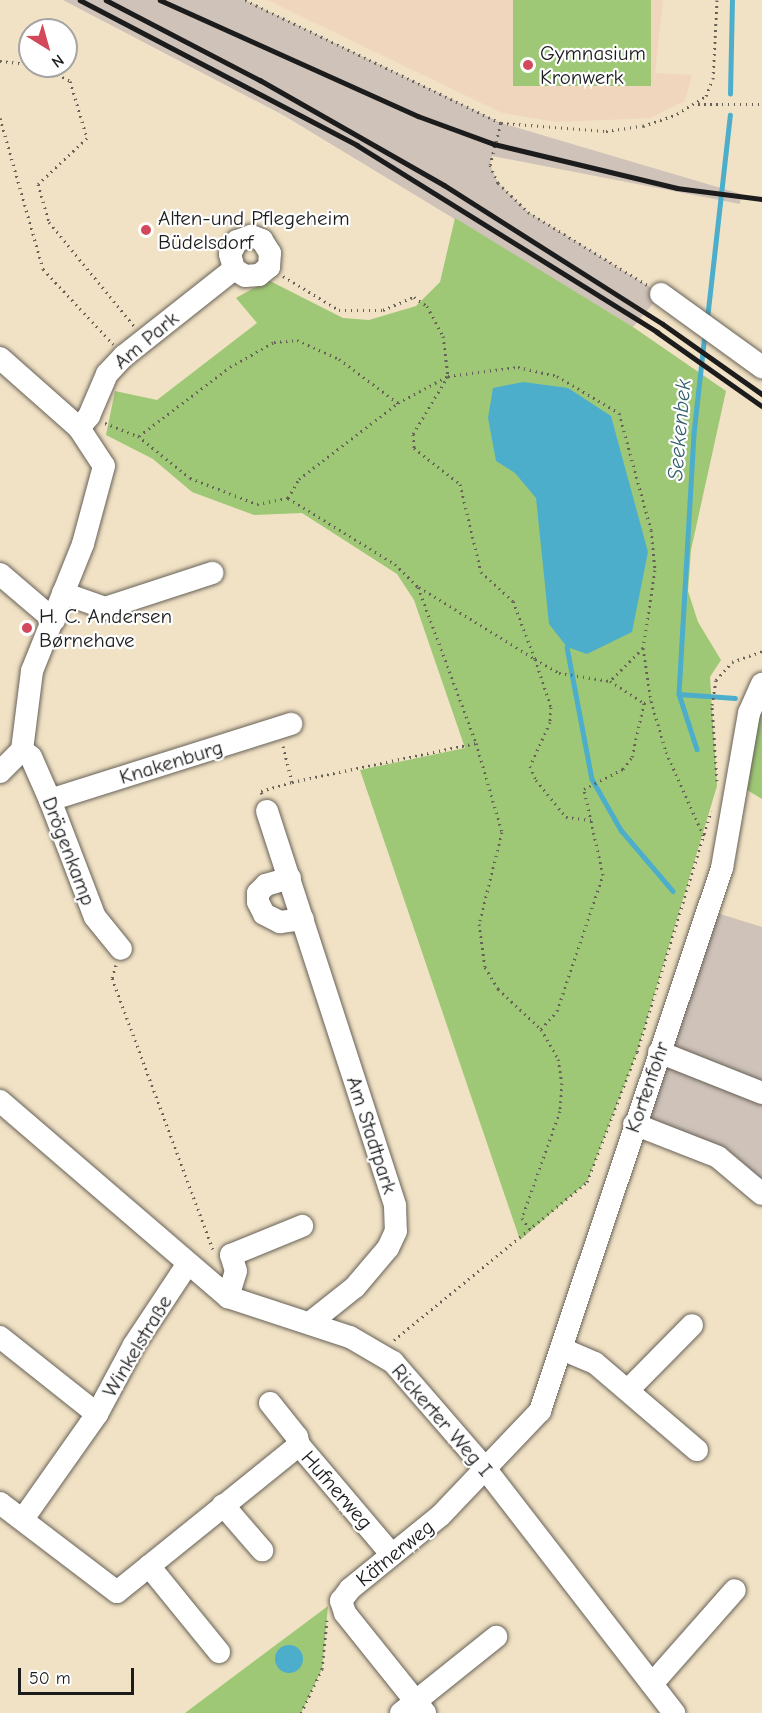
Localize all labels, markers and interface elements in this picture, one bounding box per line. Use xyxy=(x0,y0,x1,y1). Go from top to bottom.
north arrow xyxy=(18,18,78,78)
place label: Gymnasium Kronwerk xyxy=(540,40,646,90)
text: N xyxy=(48,50,67,71)
marker: Gymnasium Kronwerk xyxy=(521,58,535,72)
place label: Alten-und Pflegeheim Büdelsdorf xyxy=(158,205,350,255)
marker: Alten-und Pflegeheim Büdelsdorf xyxy=(139,223,153,237)
street label: Am Park xyxy=(108,306,184,374)
water label: Seekenbek xyxy=(662,378,698,482)
place label: H. C. Andersen Børnehave xyxy=(39,603,172,653)
marker: H. C. Andersen Børnehave xyxy=(20,621,34,635)
street label: Knakenburg xyxy=(116,734,226,790)
street label: Drögenkamp xyxy=(37,793,101,909)
street label: Kortenfohr xyxy=(620,1038,674,1136)
street label: Am Stadtpark xyxy=(341,1073,403,1197)
street label: Winkelstraße xyxy=(97,1290,177,1402)
street label: Rickerter Weg I xyxy=(386,1359,498,1481)
street label: Hufnerweg xyxy=(296,1445,378,1535)
street label: Kätnerweg xyxy=(351,1514,439,1592)
scale bar xyxy=(21,1656,136,1694)
text: 50 m xyxy=(29,1668,71,1689)

